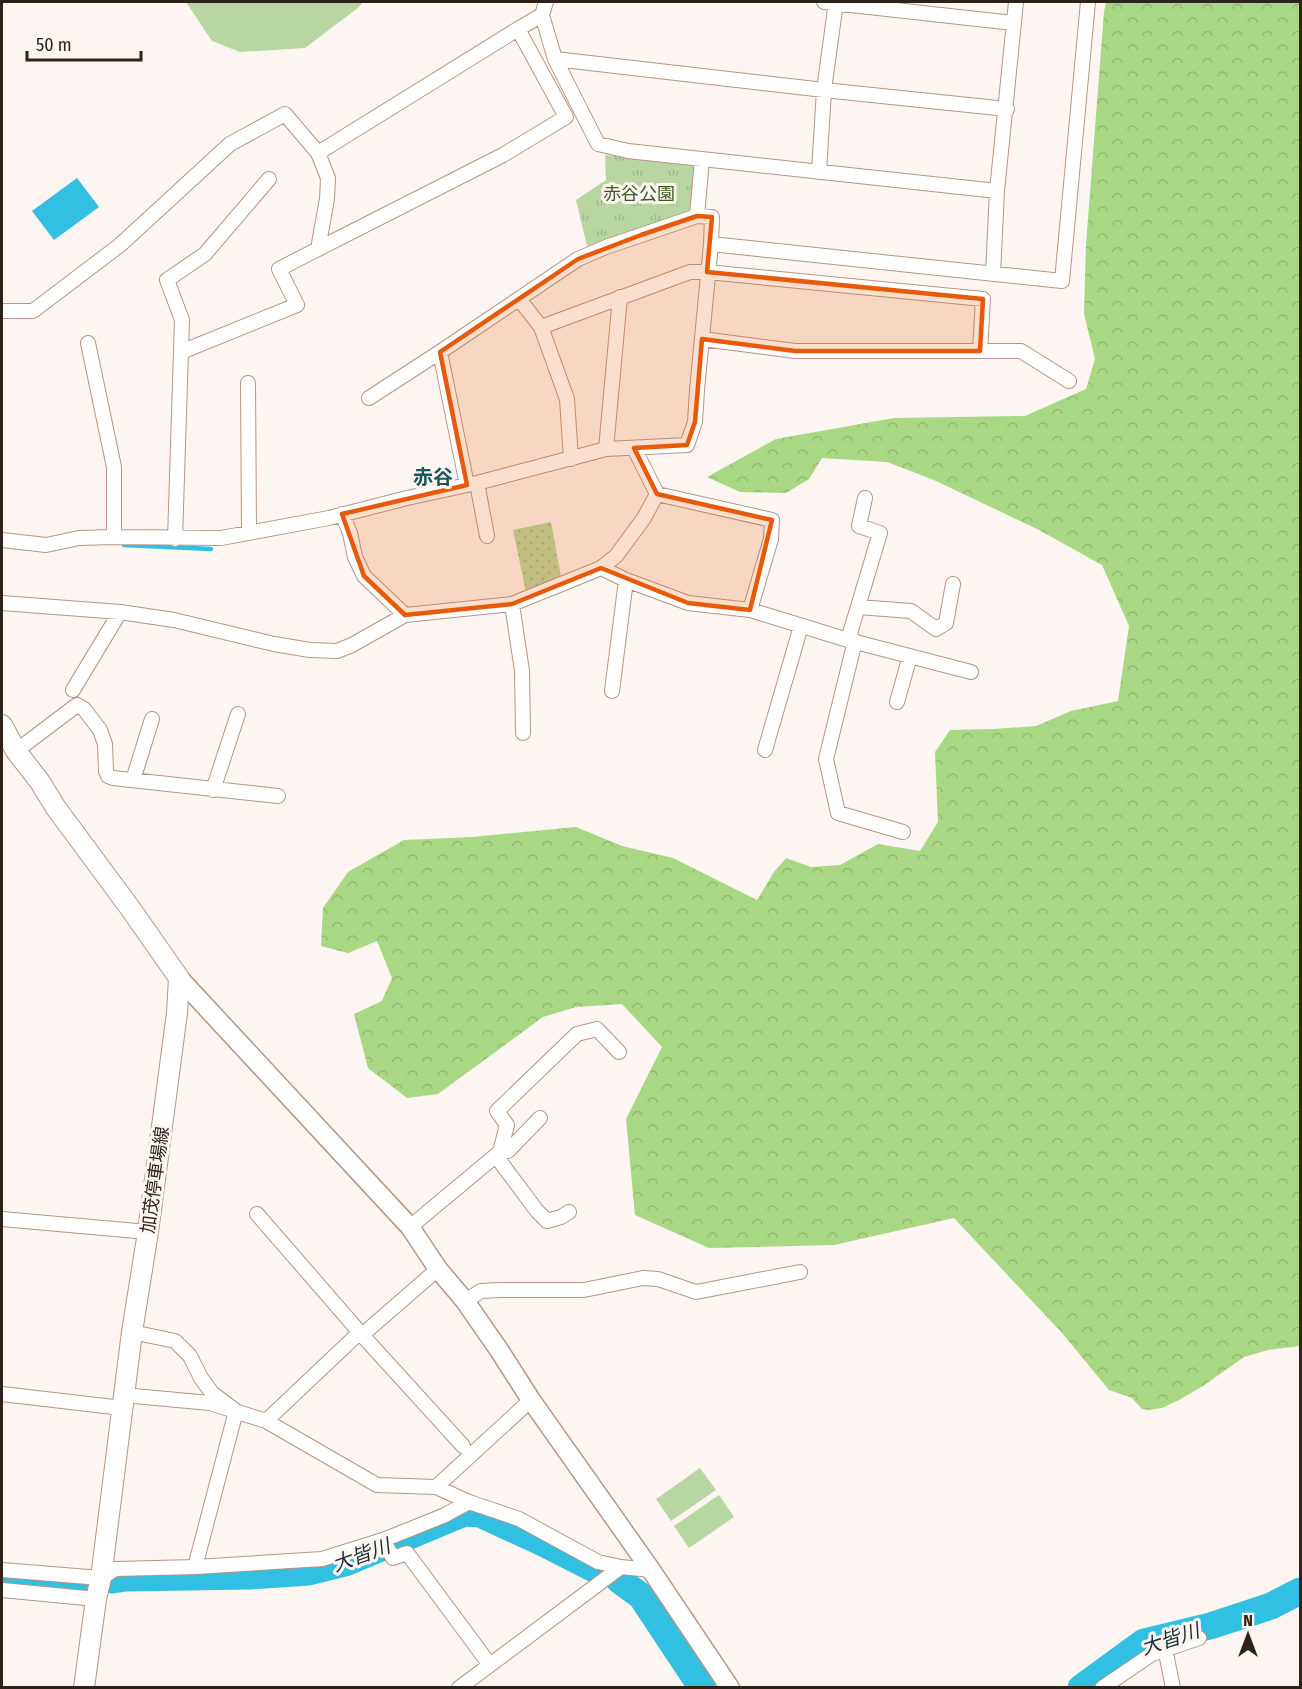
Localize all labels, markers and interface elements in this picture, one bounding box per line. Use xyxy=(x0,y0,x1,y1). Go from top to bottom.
scale bar xyxy=(27,24,141,62)
text: 50 m xyxy=(36,34,72,56)
park label: 赤谷公園 xyxy=(603,183,675,205)
district label: 赤谷 xyxy=(413,465,453,489)
street label: 加茂停車場線 xyxy=(137,1125,173,1235)
water label: 大皆川 xyxy=(329,1533,395,1577)
north arrow xyxy=(1218,1605,1278,1665)
text: N xyxy=(1243,1611,1253,1630)
water label: 大皆川 xyxy=(1138,1618,1204,1660)

